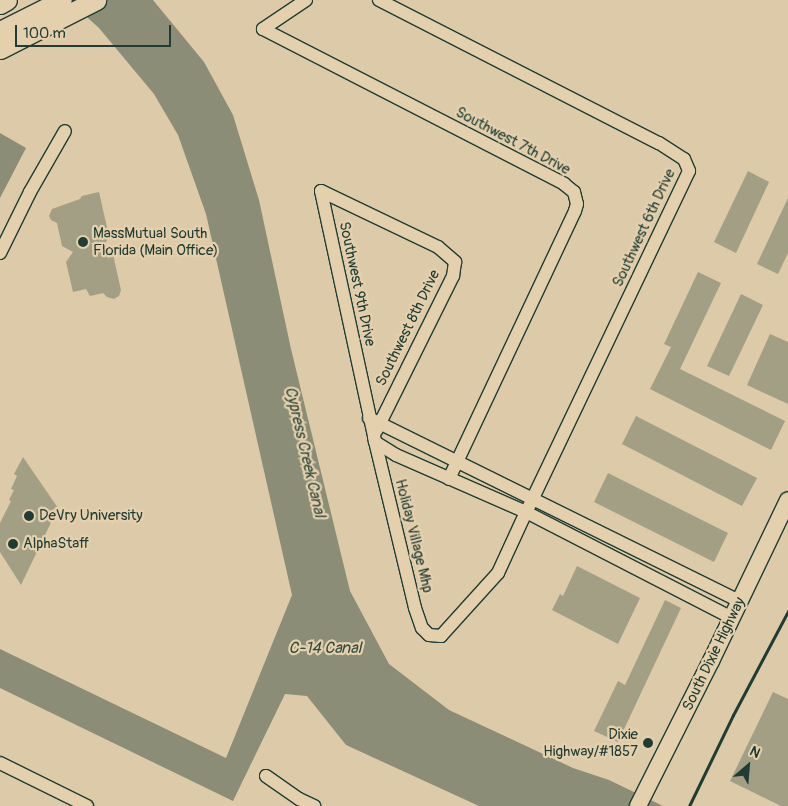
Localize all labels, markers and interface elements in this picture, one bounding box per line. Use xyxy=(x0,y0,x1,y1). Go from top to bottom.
scale bar xyxy=(18,15,174,47)
text: 100 m xyxy=(23,24,66,43)
street label: Southwest 7th Drive xyxy=(453,103,573,179)
street label: Southwest 6th Drive xyxy=(609,166,679,290)
street label: Southwest 9th Drive xyxy=(335,220,379,348)
place label: MassMutual South Florida (Main Office) xyxy=(93,224,218,259)
marker: MassMutual South Florida (Main Office) xyxy=(77,236,89,248)
street label: Southwest 8th Drive xyxy=(372,267,444,389)
water label: Cypress Creek Canal xyxy=(281,385,329,519)
street label: Holiday Village Mhp xyxy=(391,477,437,595)
place label: DeVry University xyxy=(39,507,143,525)
marker: DeVry University xyxy=(23,510,35,522)
place label: AlphaStaff xyxy=(23,535,89,553)
marker: AlphaStaff xyxy=(7,538,19,550)
street label: South Dixie Highway xyxy=(679,594,749,714)
water label: C-14 Canal xyxy=(289,638,361,658)
place label: Dixie Highway/#1857 xyxy=(543,725,638,760)
marker: Dixie Highway/#1857 xyxy=(642,737,654,749)
north arrow xyxy=(723,741,773,791)
text: N xyxy=(747,742,763,762)

